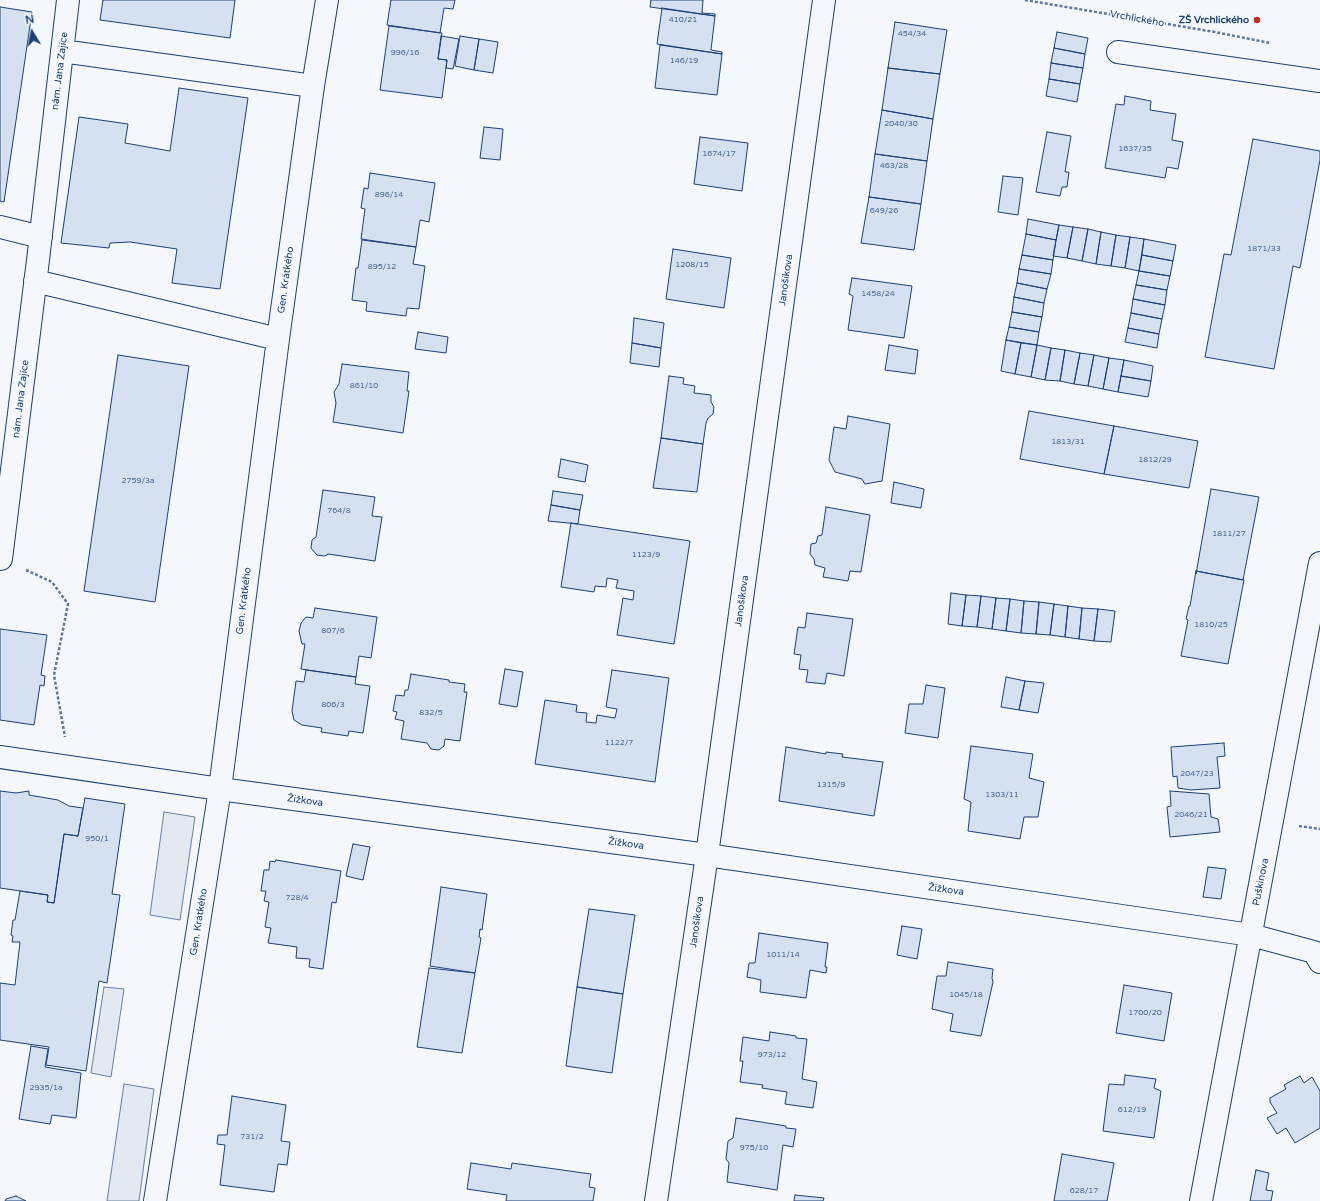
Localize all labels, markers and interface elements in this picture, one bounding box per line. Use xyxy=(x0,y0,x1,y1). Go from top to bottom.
street label: Vrchlického xyxy=(1109,8,1165,30)
north arrow xyxy=(12,12,52,52)
text: N xyxy=(24,13,35,27)
place label: ZŠ Vrchlického xyxy=(1179,14,1249,26)
house number: 410/21 xyxy=(669,15,697,25)
marker: ZŠ Vrchlického xyxy=(1252,15,1262,25)
house number: 454/34 xyxy=(898,29,926,39)
street label: nám. Jana Zajíce xyxy=(49,31,71,111)
house number: 996/16 xyxy=(391,48,419,58)
house number: 146/19 xyxy=(670,56,698,66)
house number: 2040/30 xyxy=(884,119,918,129)
house number: 1637/35 xyxy=(1118,144,1152,154)
house number: 1674/17 xyxy=(702,149,736,159)
house number: 463/28 xyxy=(880,161,908,171)
house number: 896/14 xyxy=(375,190,403,200)
house number: 649/26 xyxy=(870,206,898,216)
house number: 1871/33 xyxy=(1247,244,1281,254)
street label: Gen. Krátkého xyxy=(275,246,297,314)
street label: Janošíkova xyxy=(776,253,796,307)
house number: 1208/15 xyxy=(675,260,709,270)
house number: 895/12 xyxy=(368,262,396,272)
house number: 1458/24 xyxy=(861,289,895,299)
street label: nám. Jana Zajíce xyxy=(10,359,32,439)
house number: 861/10 xyxy=(350,381,378,391)
house number: 1813/31 xyxy=(1051,437,1085,447)
house number: 1812/29 xyxy=(1138,455,1172,465)
house number: 2759/3a xyxy=(121,476,155,486)
house number: 764/8 xyxy=(327,506,351,516)
house number: 1811/27 xyxy=(1212,529,1246,539)
house number: 1123/9 xyxy=(632,550,660,560)
street label: Gen. Krátkého xyxy=(234,567,254,635)
street label: Janošíkova xyxy=(732,574,752,628)
house number: 1810/25 xyxy=(1194,620,1228,630)
house number: 807/6 xyxy=(321,626,345,636)
house number: 806/3 xyxy=(321,700,345,710)
house number: 832/5 xyxy=(419,708,443,718)
house number: 1122/7 xyxy=(605,738,633,748)
house number: 2047/23 xyxy=(1180,769,1214,779)
house number: 1315/9 xyxy=(817,780,845,790)
house number: 1303/11 xyxy=(985,790,1019,800)
street label: Žižkova xyxy=(286,793,324,809)
house number: 2046/21 xyxy=(1174,810,1208,820)
house number: 950/1 xyxy=(85,834,109,844)
street label: Žižkova xyxy=(607,836,645,852)
street label: Puškinova xyxy=(1250,857,1272,907)
street label: Žižkova xyxy=(927,882,965,898)
street label: Gen. Krátkého xyxy=(188,888,210,956)
house number: 728/4 xyxy=(285,893,309,903)
street label: Janošíkova xyxy=(687,895,707,949)
house number: 1011/14 xyxy=(766,950,800,960)
house number: 1045/18 xyxy=(949,990,983,1000)
house number: 1700/20 xyxy=(1128,1008,1162,1018)
house number: 973/12 xyxy=(758,1050,786,1060)
house number: 2935/1a xyxy=(29,1083,63,1093)
house number: 612/19 xyxy=(1118,1105,1146,1115)
house number: 731/2 xyxy=(240,1132,264,1142)
house number: 975/10 xyxy=(740,1143,768,1153)
house number: 628/17 xyxy=(1070,1186,1098,1196)

